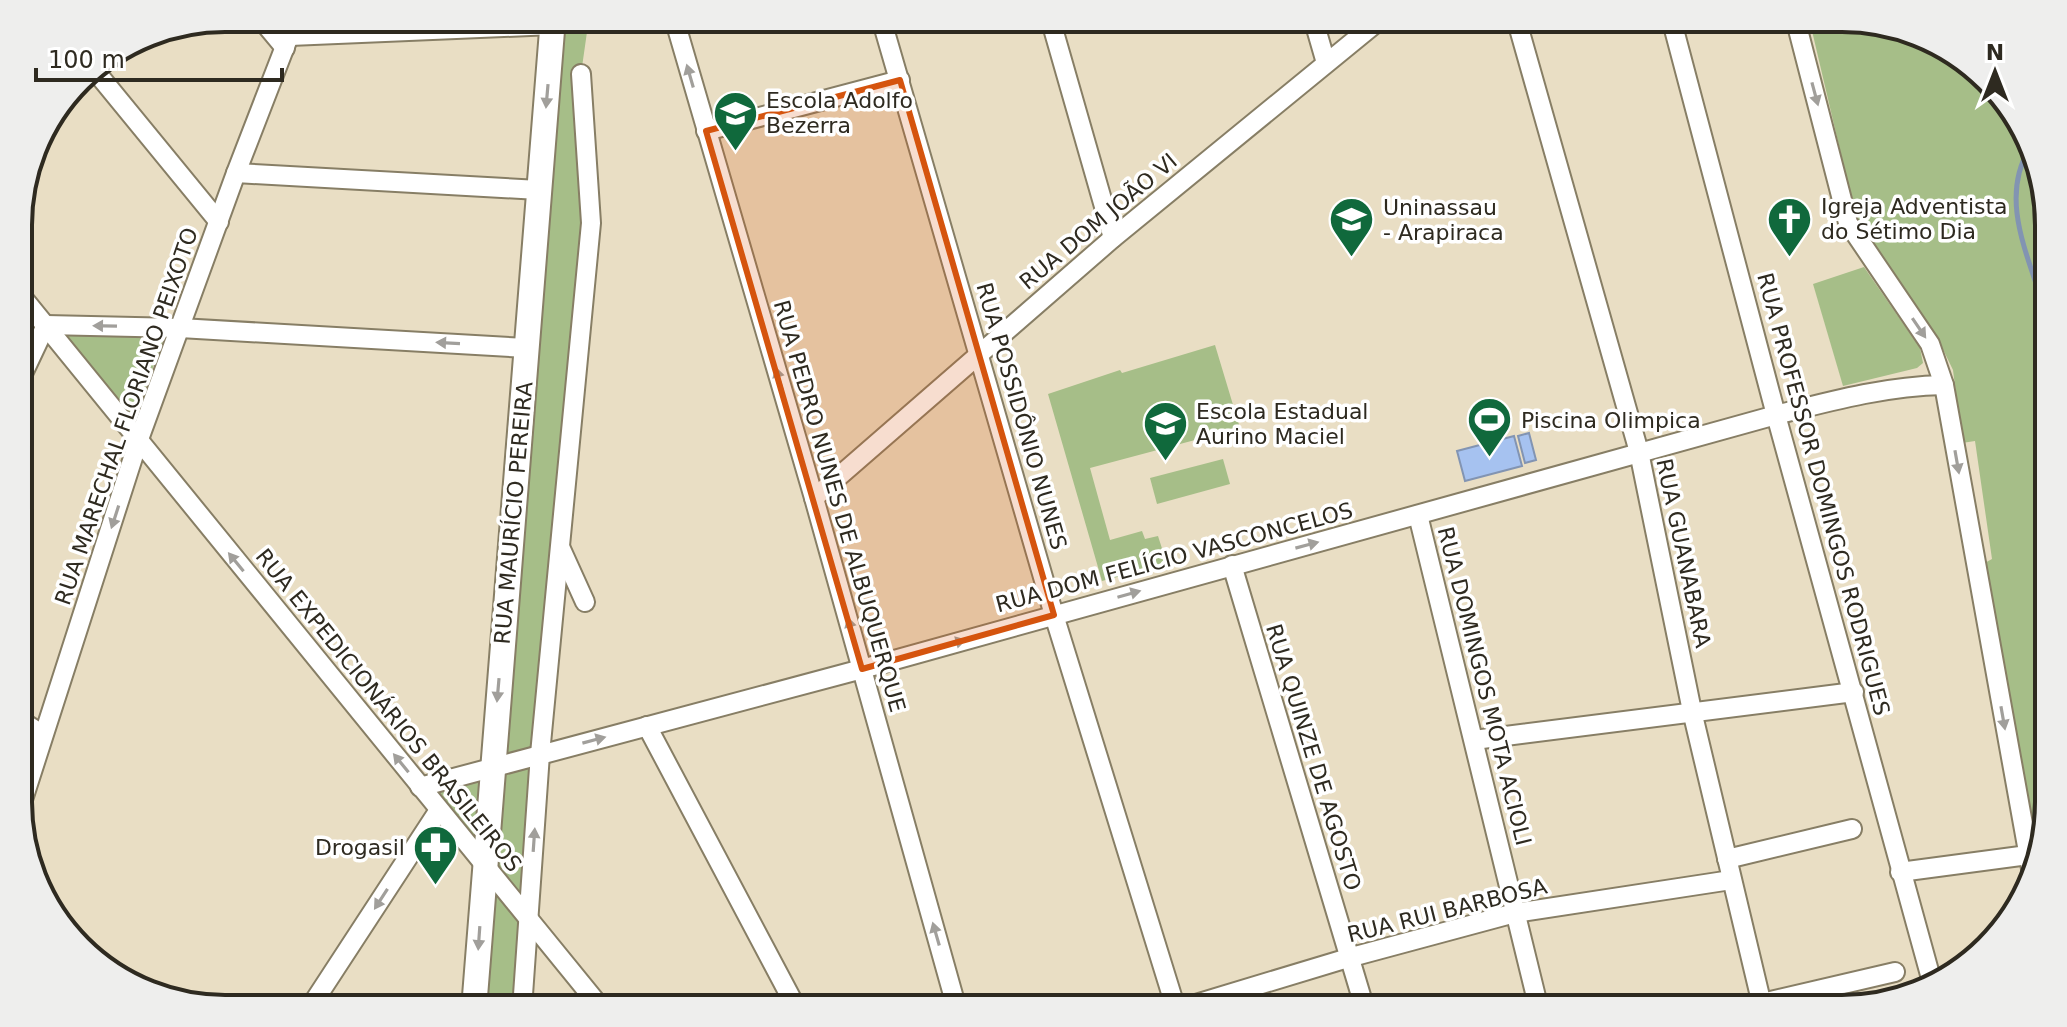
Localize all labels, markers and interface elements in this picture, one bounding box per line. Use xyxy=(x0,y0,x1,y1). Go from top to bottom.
scale bar xyxy=(36,32,282,82)
north arrow xyxy=(1955,32,2035,112)
text: N xyxy=(1986,40,2004,65)
text: 100 m xyxy=(48,46,125,74)
one-way arrow xyxy=(683,64,696,88)
one-way arrow xyxy=(1809,81,1821,106)
one-way arrow xyxy=(540,84,553,109)
place label: Escola Adolfo Bezerra xyxy=(766,88,913,138)
school or university icon: Escola Adolfo Bezerra xyxy=(711,89,759,152)
street label: RUA DOM JOÃO VI xyxy=(1014,148,1182,294)
place label: Igreja Adventista do Sétimo Dia xyxy=(1821,194,2008,244)
place label: Uninassau - Arapiraca xyxy=(1383,195,1504,245)
church icon: Igreja Adventista do Sétimo Dia xyxy=(1766,195,1814,258)
school or university icon: Uninassau - Arapiraca xyxy=(1328,196,1376,259)
street label: RUA MARECHAL FLORIANO PEIXOTO xyxy=(50,224,203,608)
street label: RUA PROFESSOR DOMINGOS RODRIGUES xyxy=(1752,270,1895,718)
street label: RUA POSSIDÔNIO NUNES xyxy=(971,280,1072,553)
street label: RUA PEDRO NUNES DE ALBUQUERQUE xyxy=(769,297,910,715)
one-way arrow xyxy=(1911,317,1926,338)
one-way arrow xyxy=(92,320,117,333)
one-way arrow xyxy=(435,336,460,349)
one-way arrow xyxy=(772,367,785,391)
street label: RUA MAURÍCIO PEREIRA xyxy=(490,381,537,646)
sports icon: Piscina Olimpica xyxy=(1466,396,1514,459)
place label: Escola Estadual Aurino Maciel xyxy=(1196,399,1368,449)
school or university icon: Escola Estadual Aurino Maciel xyxy=(1141,400,1189,463)
place label: Piscina Olimpica xyxy=(1521,408,1701,433)
one-way arrow xyxy=(1952,450,1964,475)
street label: RUA GUANABARA xyxy=(1651,456,1716,650)
street label: RUA DOM FELÍCIO VASCONCELOS xyxy=(993,498,1356,617)
one-way arrow xyxy=(108,505,120,529)
street label: RUA DOMINGOS MOTA ACIOLI xyxy=(1433,524,1536,848)
one-way arrow xyxy=(1296,538,1320,551)
street label: RUA EXPEDICIONÁRIOS BRASILEIROS xyxy=(251,544,527,877)
one-way arrow xyxy=(228,552,245,572)
one-way arrow xyxy=(1118,587,1142,600)
one-way arrow xyxy=(844,617,857,641)
street label: RUA QUINZE DE AGOSTO xyxy=(1261,621,1366,893)
one-way arrow xyxy=(942,636,966,649)
one-way arrow xyxy=(491,678,504,703)
one-way arrow xyxy=(1998,706,2010,731)
one-way arrow xyxy=(583,733,607,746)
one-way arrow xyxy=(393,753,410,773)
pharmacy icon: Drogasil xyxy=(412,823,460,886)
one-way arrow xyxy=(528,827,541,852)
place label: Drogasil xyxy=(315,835,405,860)
street label: RUA RUI BARBOSA xyxy=(1345,874,1550,947)
one-way arrow xyxy=(374,888,389,909)
one-way arrow xyxy=(929,921,942,945)
one-way arrow xyxy=(472,926,485,951)

